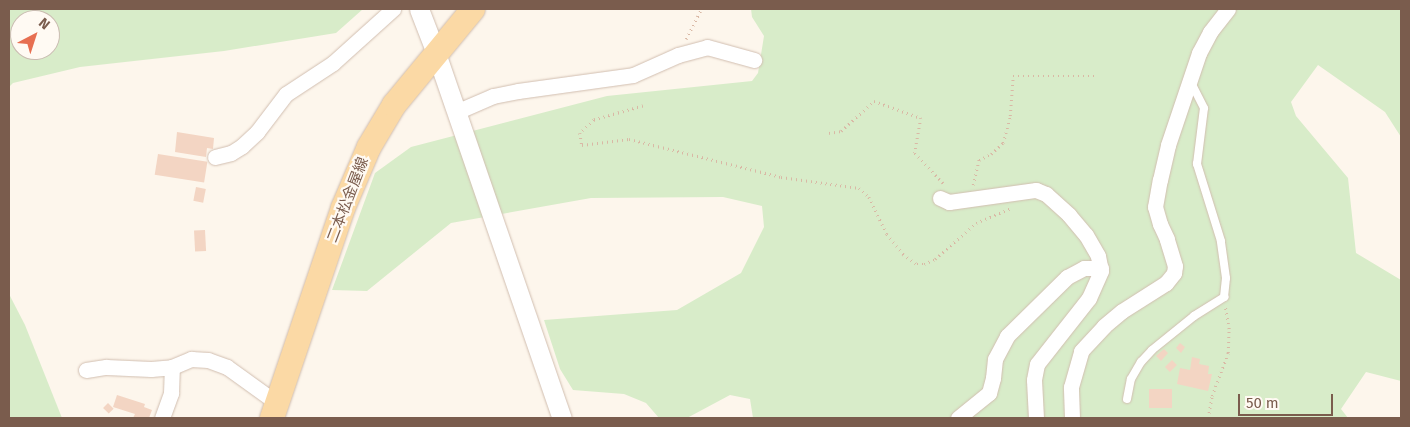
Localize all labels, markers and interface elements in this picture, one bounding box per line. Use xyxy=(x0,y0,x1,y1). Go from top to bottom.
north arrow xyxy=(10,10,60,60)
text: N xyxy=(35,14,53,33)
street label: 二本松金屋線 xyxy=(323,155,373,245)
scale bar xyxy=(1240,384,1335,416)
text: 50 m xyxy=(1246,394,1279,412)

